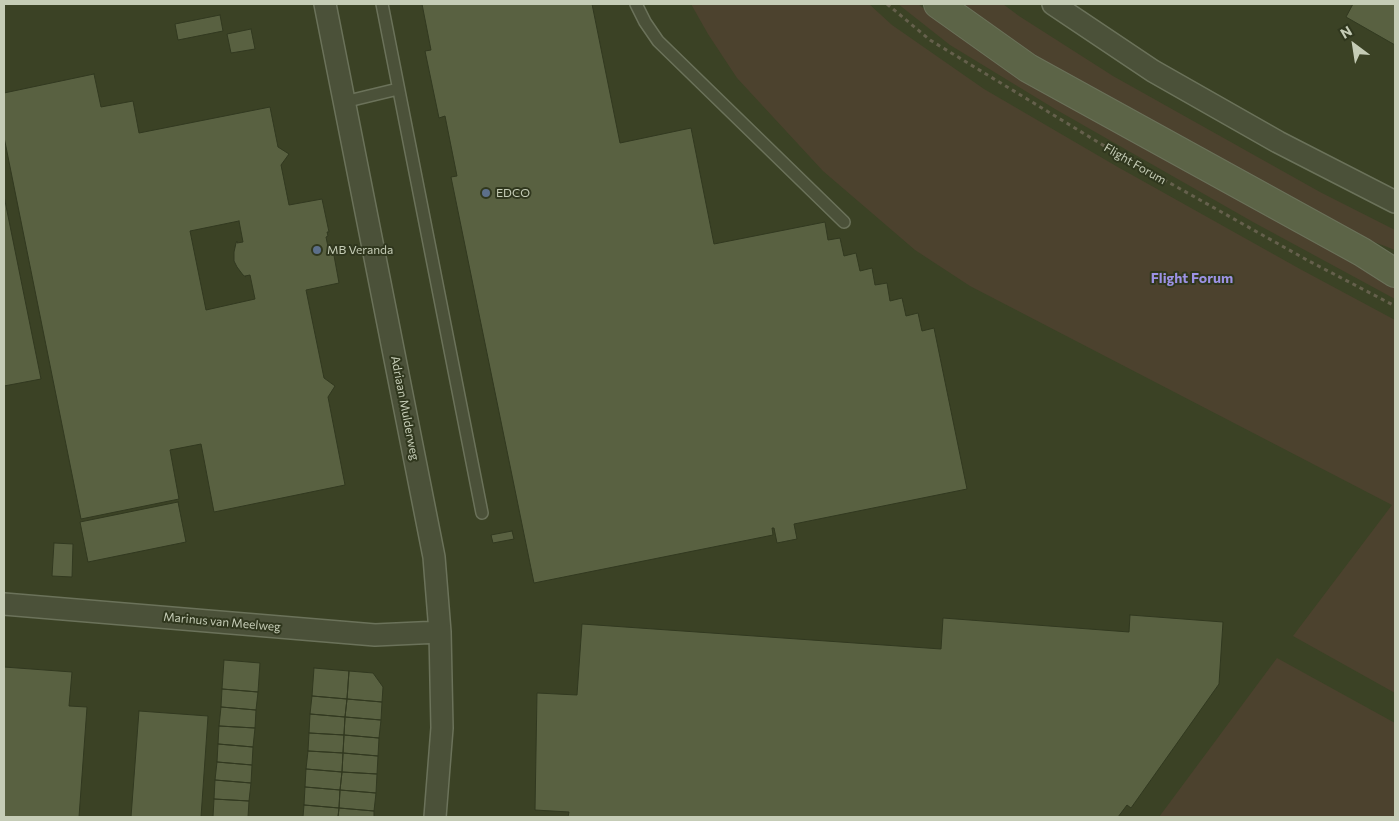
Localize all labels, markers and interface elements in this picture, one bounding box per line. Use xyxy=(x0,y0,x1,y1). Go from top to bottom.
north arrow xyxy=(1329,20,1379,70)
text: N xyxy=(1337,22,1355,42)
street label: Flight Forum xyxy=(1101,140,1169,188)
place label: EDCO xyxy=(496,186,530,200)
marker: EDCO xyxy=(480,187,492,199)
place label: MB Veranda xyxy=(327,243,393,257)
marker: MB Veranda xyxy=(311,244,323,256)
district label: Flight Forum xyxy=(1151,270,1233,286)
street label: Adriaan Mulderweg xyxy=(388,355,422,461)
street label: Marinus van Meelweg xyxy=(163,610,281,634)

